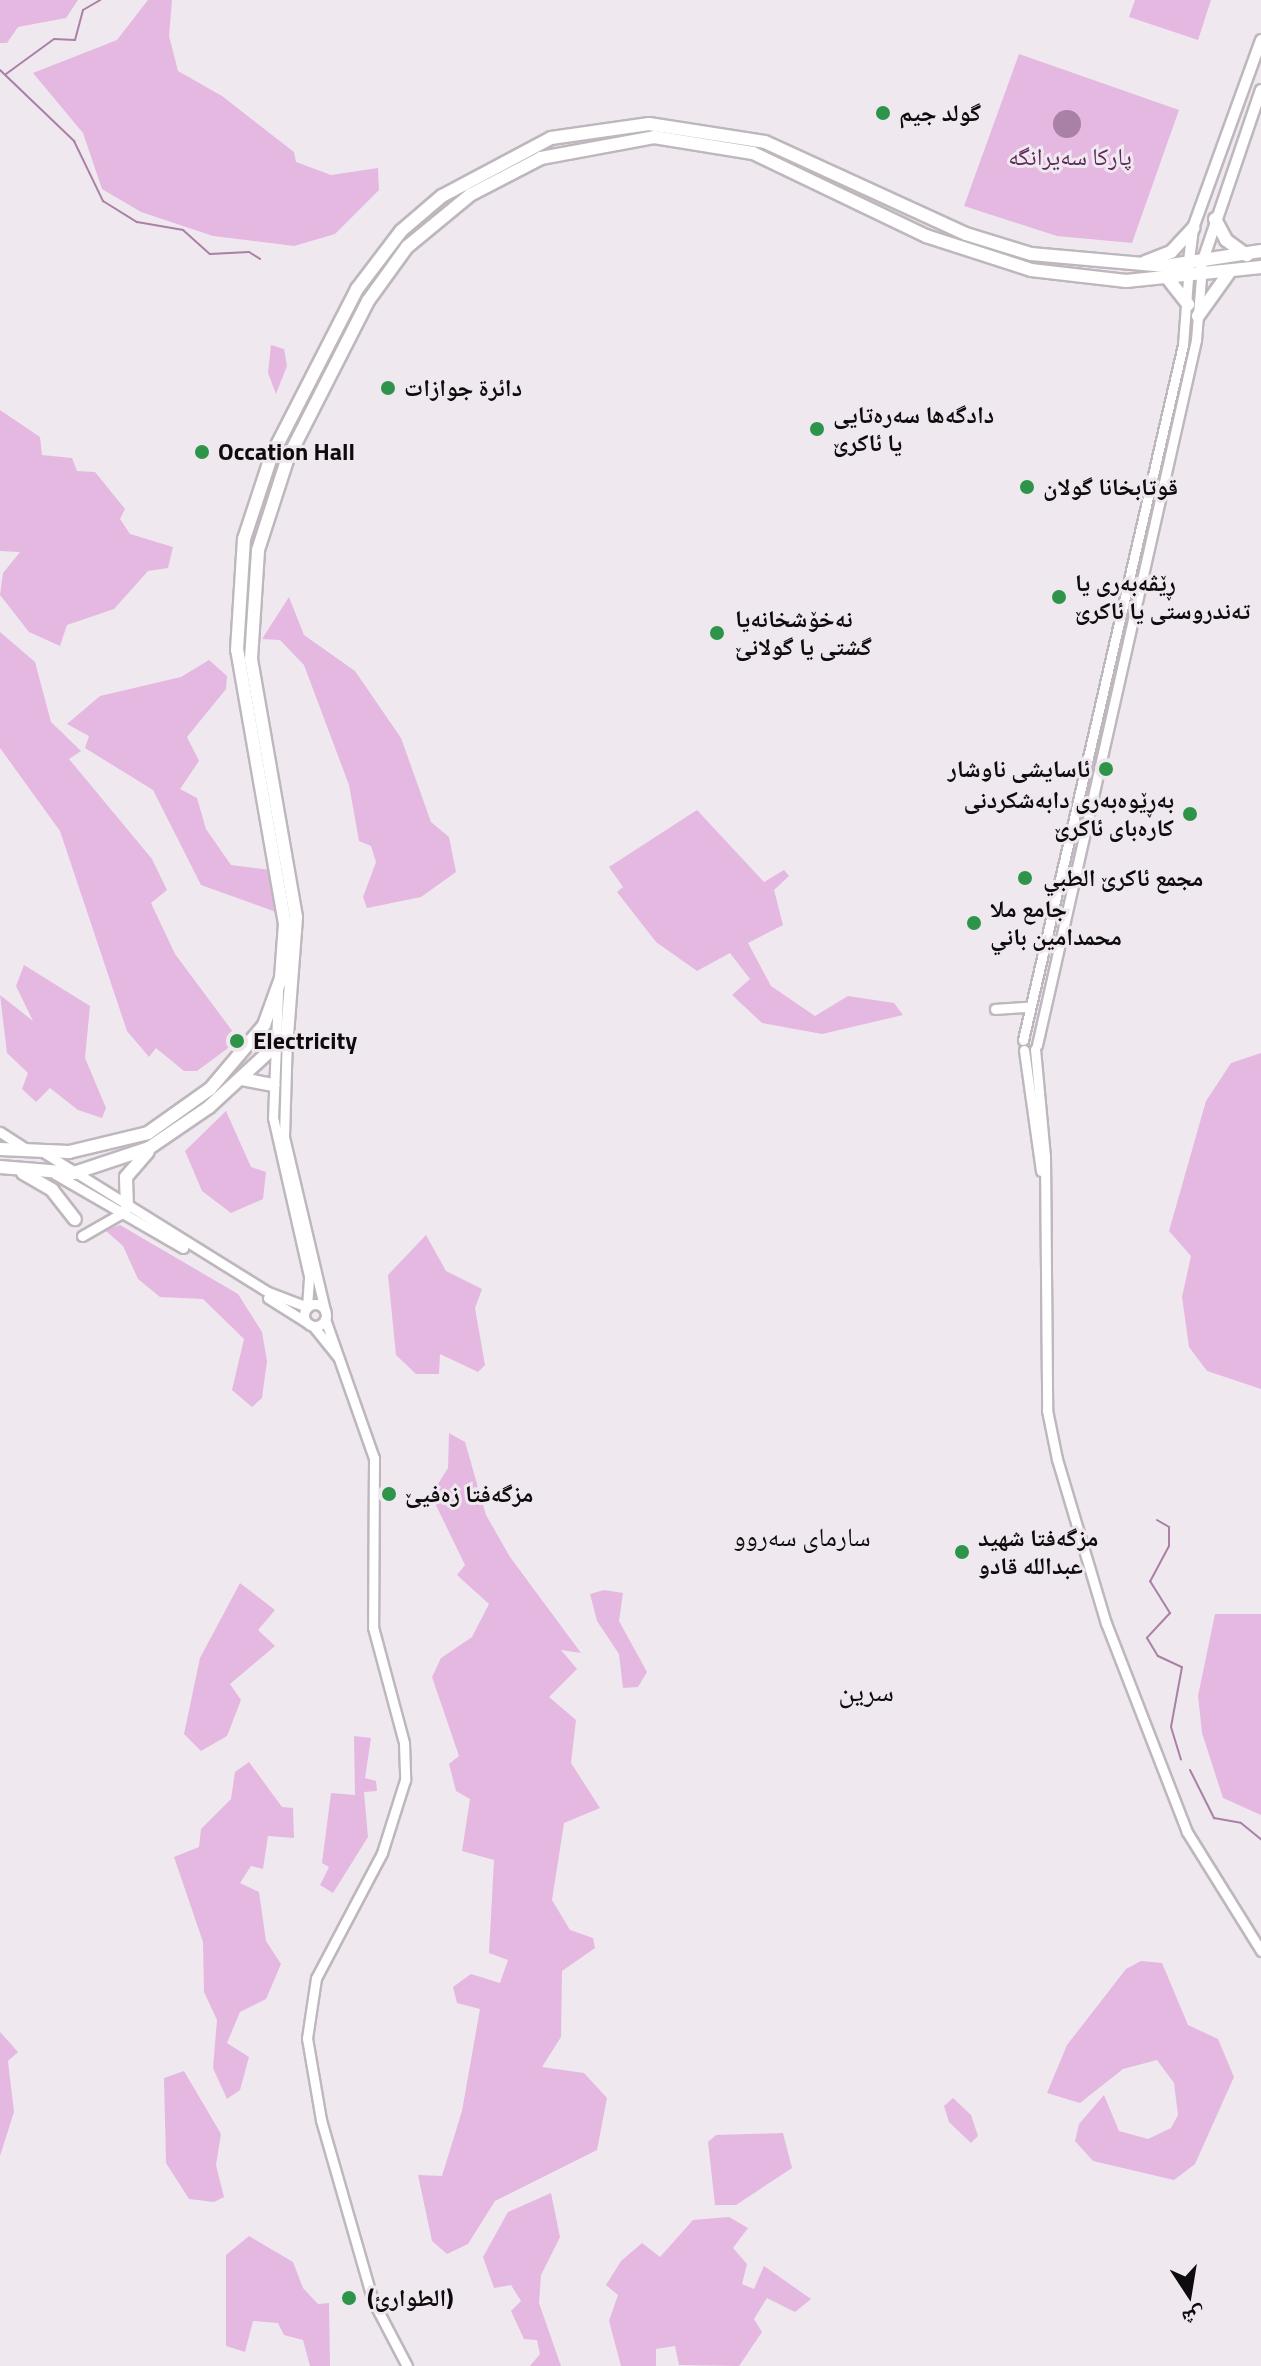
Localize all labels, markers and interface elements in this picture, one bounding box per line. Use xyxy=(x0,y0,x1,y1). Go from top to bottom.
place label: گولد جیم xyxy=(899,99,981,127)
marker: گولد جیم xyxy=(874,104,892,122)
park label: پارکا سەیرانگه xyxy=(1008,143,1132,171)
place label: دائرة جوازات xyxy=(404,374,522,402)
marker: دائرة جوازات xyxy=(379,379,397,397)
place label: دادگەها سەرەتایی یا ئاکرێ xyxy=(833,401,994,457)
marker: دادگەها سەرەتایی یا ئاکرێ xyxy=(808,420,826,438)
place label: Occation Hall xyxy=(218,438,355,466)
marker: Occation Hall xyxy=(193,443,211,461)
place label: قوتابخانا گولان xyxy=(1043,473,1178,501)
marker: قوتابخانا گولان xyxy=(1018,478,1036,496)
place label: ڕێڤەبەری یا تەندروستی یا ئاکرێ xyxy=(1075,569,1250,625)
marker: ڕێڤەبەری یا تەندروستی یا ئاکرێ xyxy=(1050,588,1068,606)
place label: نەخۆشخانەیا گشتی یا گولانێ xyxy=(735,605,872,661)
marker: نەخۆشخانەیا گشتی یا گولانێ xyxy=(706,622,728,644)
place label: ئاسايشى ناوشار xyxy=(948,755,1090,783)
marker: ئاسايشى ناوشار xyxy=(1097,760,1115,778)
place label: بەڕێوەبەری دابەشکردنی کارەبای ئاکرێ xyxy=(964,786,1174,842)
marker: بەڕێوەبەری دابەشکردنی کارەبای ئاکرێ xyxy=(1181,805,1199,823)
place label: مجمع ئاکرێ الطبي xyxy=(1043,864,1203,892)
marker: مجمع ئاکرێ الطبي xyxy=(1014,867,1036,889)
place label: جامع ملا محمدامين باني xyxy=(990,895,1122,951)
marker: جامع ملا محمدامين باني xyxy=(965,914,983,932)
place label: Electricity xyxy=(253,1027,357,1055)
marker: Electricity xyxy=(228,1032,246,1050)
place label: مزگەفتا زەفیێ xyxy=(405,1480,533,1508)
marker: مزگەفتا زەفیێ xyxy=(380,1485,398,1503)
district label: سارمای سەروو xyxy=(733,1521,871,1553)
place label: مزگەفتا شهيد عبدالله قادو xyxy=(978,1524,1098,1580)
marker: مزگەفتا شهيد عبدالله قادو xyxy=(953,1543,971,1561)
district label: سرين xyxy=(838,1674,894,1708)
north arrow xyxy=(1149,2254,1229,2334)
place label: (الطوارئ) xyxy=(367,2284,454,2312)
marker: (الطوارئ) xyxy=(338,2287,360,2309)
text: ش xyxy=(1179,2298,1209,2337)

